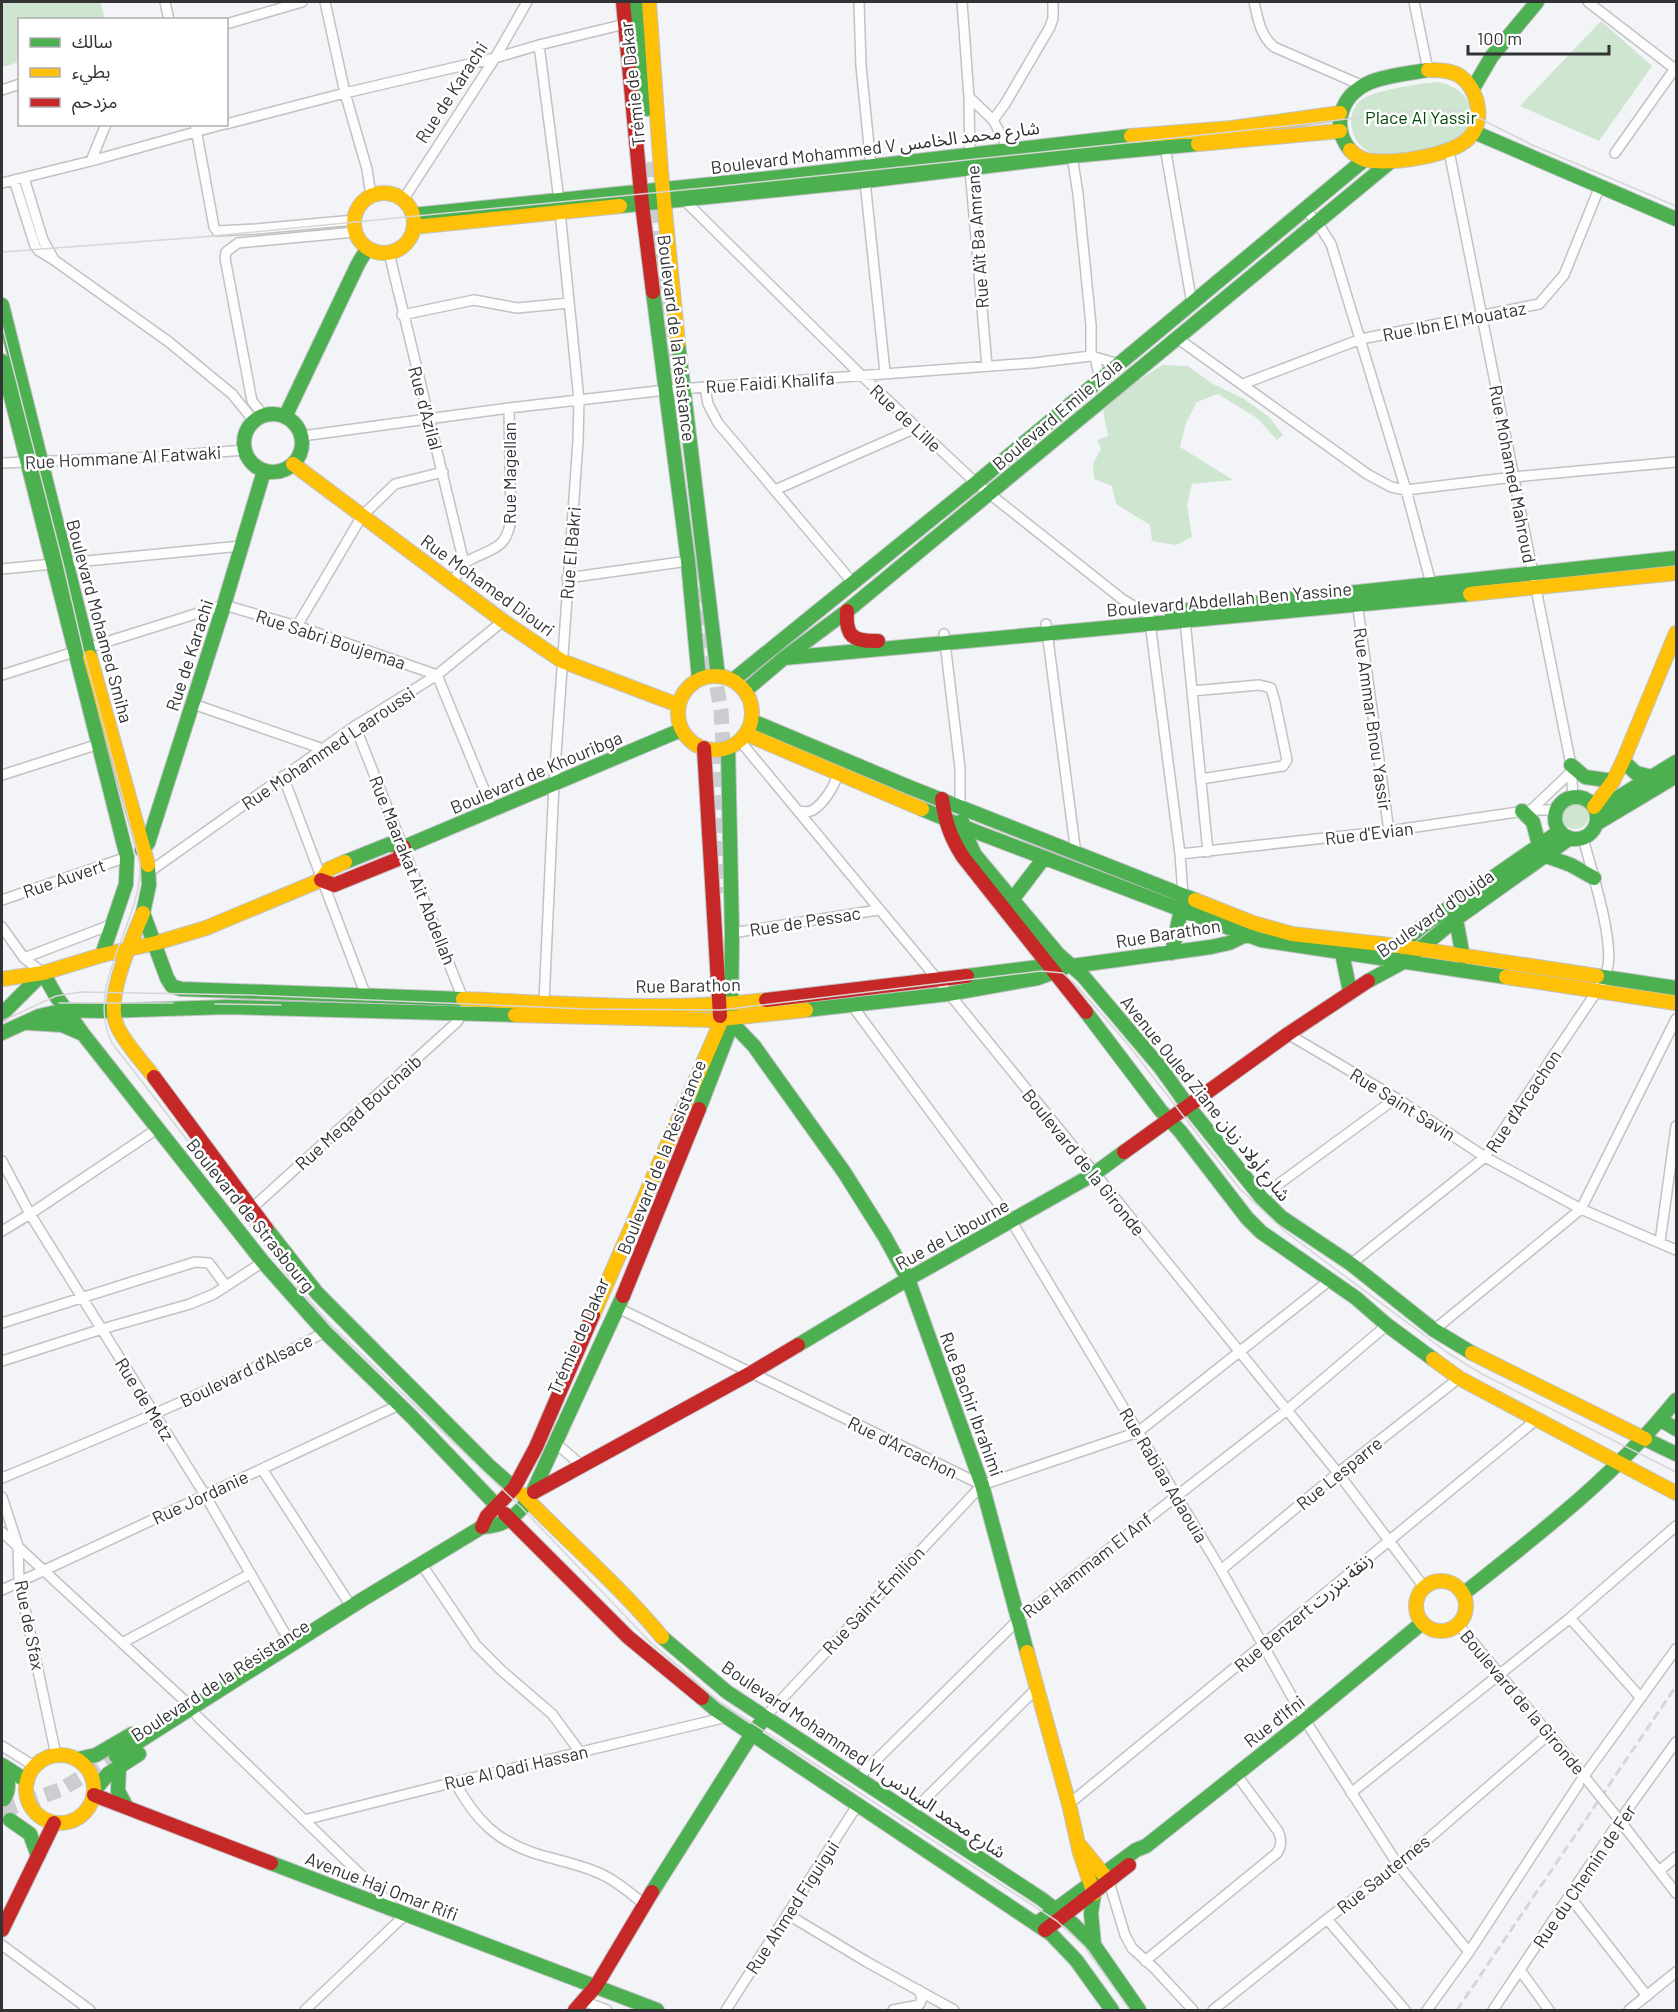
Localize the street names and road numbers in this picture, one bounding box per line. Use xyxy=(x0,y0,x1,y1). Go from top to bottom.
street label: Trémie de Dakar xyxy=(614,20,650,148)
street label: Rue de Karachi xyxy=(410,37,492,147)
street label: Boulevard Mohammed V شارع محمد الخامس xyxy=(709,116,1041,182)
street label: Rue Aït Ba Amrane xyxy=(961,165,993,309)
street label: Boulevard de la Résistance xyxy=(653,233,701,443)
street label: Rue Ibn El Mouataz xyxy=(1380,296,1528,346)
street label: Boulevard Emile Zola xyxy=(988,353,1126,475)
street label: Rue d'Azilal xyxy=(404,364,448,452)
street label: Rue Faidi Khalifa xyxy=(705,367,835,397)
street label: Rue de Lille xyxy=(866,379,946,457)
street label: Rue Mohamed Mahroud xyxy=(1485,383,1541,565)
street label: Rue Magellan xyxy=(498,422,520,524)
street label: Rue Hommane Al Fatwaki xyxy=(24,441,222,473)
street label: Rue El Bakri xyxy=(555,506,585,600)
street label: Boulevard Mohamed Smiha xyxy=(62,517,138,725)
street label: Rue Mohamed Diouri xyxy=(417,529,559,641)
street label: Boulevard Abdellah Ben Yassine xyxy=(1105,577,1353,621)
street label: Rue de Karachi xyxy=(161,596,217,714)
street label: Rue Sabri Boujemaa xyxy=(253,604,409,674)
street label: Rue Ammar Bnou Yassir xyxy=(1349,626,1397,812)
street label: Rue Mohammed Laaroussi xyxy=(237,682,419,814)
street label: Boulevard de Khouribga xyxy=(447,726,625,818)
street label: Rue Maarakat Ait Abdellah xyxy=(365,772,461,968)
street label: Rue d'Evian xyxy=(1323,817,1415,849)
street label: Rue Auvert xyxy=(20,854,108,902)
street label: Boulevard d'Oujda xyxy=(1372,864,1498,962)
street label: Rue de Pessac xyxy=(748,901,862,941)
street label: Rue Barathon xyxy=(1114,914,1222,952)
street label: Rue Barathon xyxy=(635,973,741,997)
street label: Avenue Ouled Ziane شارع أولاد زيان xyxy=(1113,991,1296,1208)
street label: Rue d'Arcachon xyxy=(1480,1045,1566,1157)
street label: Rue Meqad Bouchaib xyxy=(290,1050,426,1174)
street label: Boulevard de la Résistance xyxy=(612,1056,710,1258)
street label: Rue Saint Savin xyxy=(1346,1063,1460,1145)
street label: Boulevard de la Gironde xyxy=(1018,1084,1150,1240)
street label: Boulevard de Strasbourg xyxy=(182,1134,320,1296)
street label: Rue de Libourne xyxy=(891,1194,1013,1274)
street label: Trémie de Dakar xyxy=(542,1274,614,1398)
street label: Boulevard d'Alsace xyxy=(176,1328,316,1412)
street label: Rue Bachir Ibrahimi xyxy=(936,1329,1008,1479)
street label: Rue de Metz xyxy=(111,1353,179,1445)
street label: Rue Rabiaa Adaouia xyxy=(1115,1404,1213,1546)
street label: Rue d'Arcachon xyxy=(845,1411,961,1483)
street label: Rue Lesparre xyxy=(1292,1432,1386,1514)
street label: Rue Jordanie xyxy=(148,1465,252,1529)
street label: Rue Hammam El Anf xyxy=(1018,1508,1156,1622)
street label: Rue Saint-Émilion xyxy=(817,1541,929,1659)
street label: Rue Benzert زنقة بنزرت xyxy=(1229,1548,1377,1677)
street label: Rue de Sfax xyxy=(10,1578,50,1672)
street label: Boulevard de la Résistance xyxy=(127,1614,313,1746)
street label: Boulevard de la Gironde xyxy=(1456,1625,1590,1779)
street label: Boulevard Mohammed VI شارع محمد السادس xyxy=(716,1655,1010,1866)
street label: Rue d'Ifni xyxy=(1239,1690,1309,1752)
street label: Rue Al Qadi Hassan xyxy=(442,1740,590,1794)
street label: Rue du Chemin de Fer xyxy=(1528,1800,1640,1952)
street label: Rue Sauternes xyxy=(1332,1830,1434,1918)
street label: Rue Ahmed Figuigui xyxy=(741,1836,843,1978)
street label: Avenue Haj Omar Rifi xyxy=(303,1847,461,1925)

